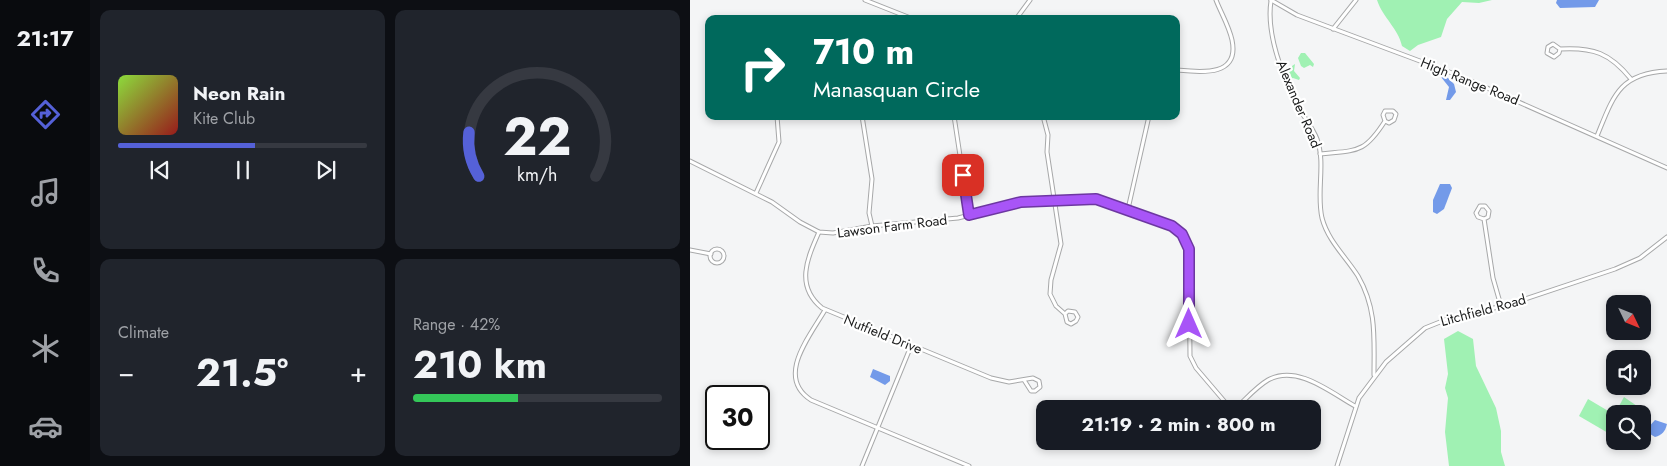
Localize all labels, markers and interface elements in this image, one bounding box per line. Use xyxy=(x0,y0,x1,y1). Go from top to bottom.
text: 21:17 xyxy=(16,22,74,54)
text: 710 m xyxy=(813,27,914,77)
icon: right xyxy=(730,35,795,100)
street label: High Range Road xyxy=(1418,52,1522,110)
street label: Alexander Road xyxy=(1271,57,1327,151)
text: Manasquan Circle xyxy=(813,73,980,105)
text: Neon Rain xyxy=(193,80,286,107)
icon: directions xyxy=(28,97,63,132)
text: 22 xyxy=(503,99,572,175)
text: Kite Club xyxy=(193,107,255,130)
pin xyxy=(942,154,984,196)
icon: previous xyxy=(146,156,174,184)
icon: pause xyxy=(229,156,257,184)
icon: next xyxy=(312,156,340,184)
icon: arrive xyxy=(949,161,977,189)
text: km/h xyxy=(517,162,558,188)
icon: music xyxy=(28,175,63,210)
street label: Lawson Farm Road xyxy=(836,209,948,243)
icon: phone xyxy=(28,253,63,288)
street label: Litchfield Road xyxy=(1438,289,1528,331)
north arrow xyxy=(1606,295,1651,340)
map controls xyxy=(1606,295,1651,450)
position arrow xyxy=(1162,297,1214,349)
street label: Nutfield Drive xyxy=(841,309,925,359)
text: Range · 42% xyxy=(413,313,500,336)
text: Climate xyxy=(118,321,169,344)
icon: climate xyxy=(28,331,63,366)
text: 210 km xyxy=(413,337,547,392)
text: 21.5° xyxy=(196,345,288,400)
button: sound xyxy=(1606,350,1651,395)
text: − xyxy=(118,352,135,393)
text: + xyxy=(350,352,367,393)
speed limit sign: 30 xyxy=(705,385,770,450)
button: search xyxy=(1606,405,1651,450)
icon: car xyxy=(28,409,63,444)
text: 21:19 · 2 min · 800 m xyxy=(1082,411,1275,438)

